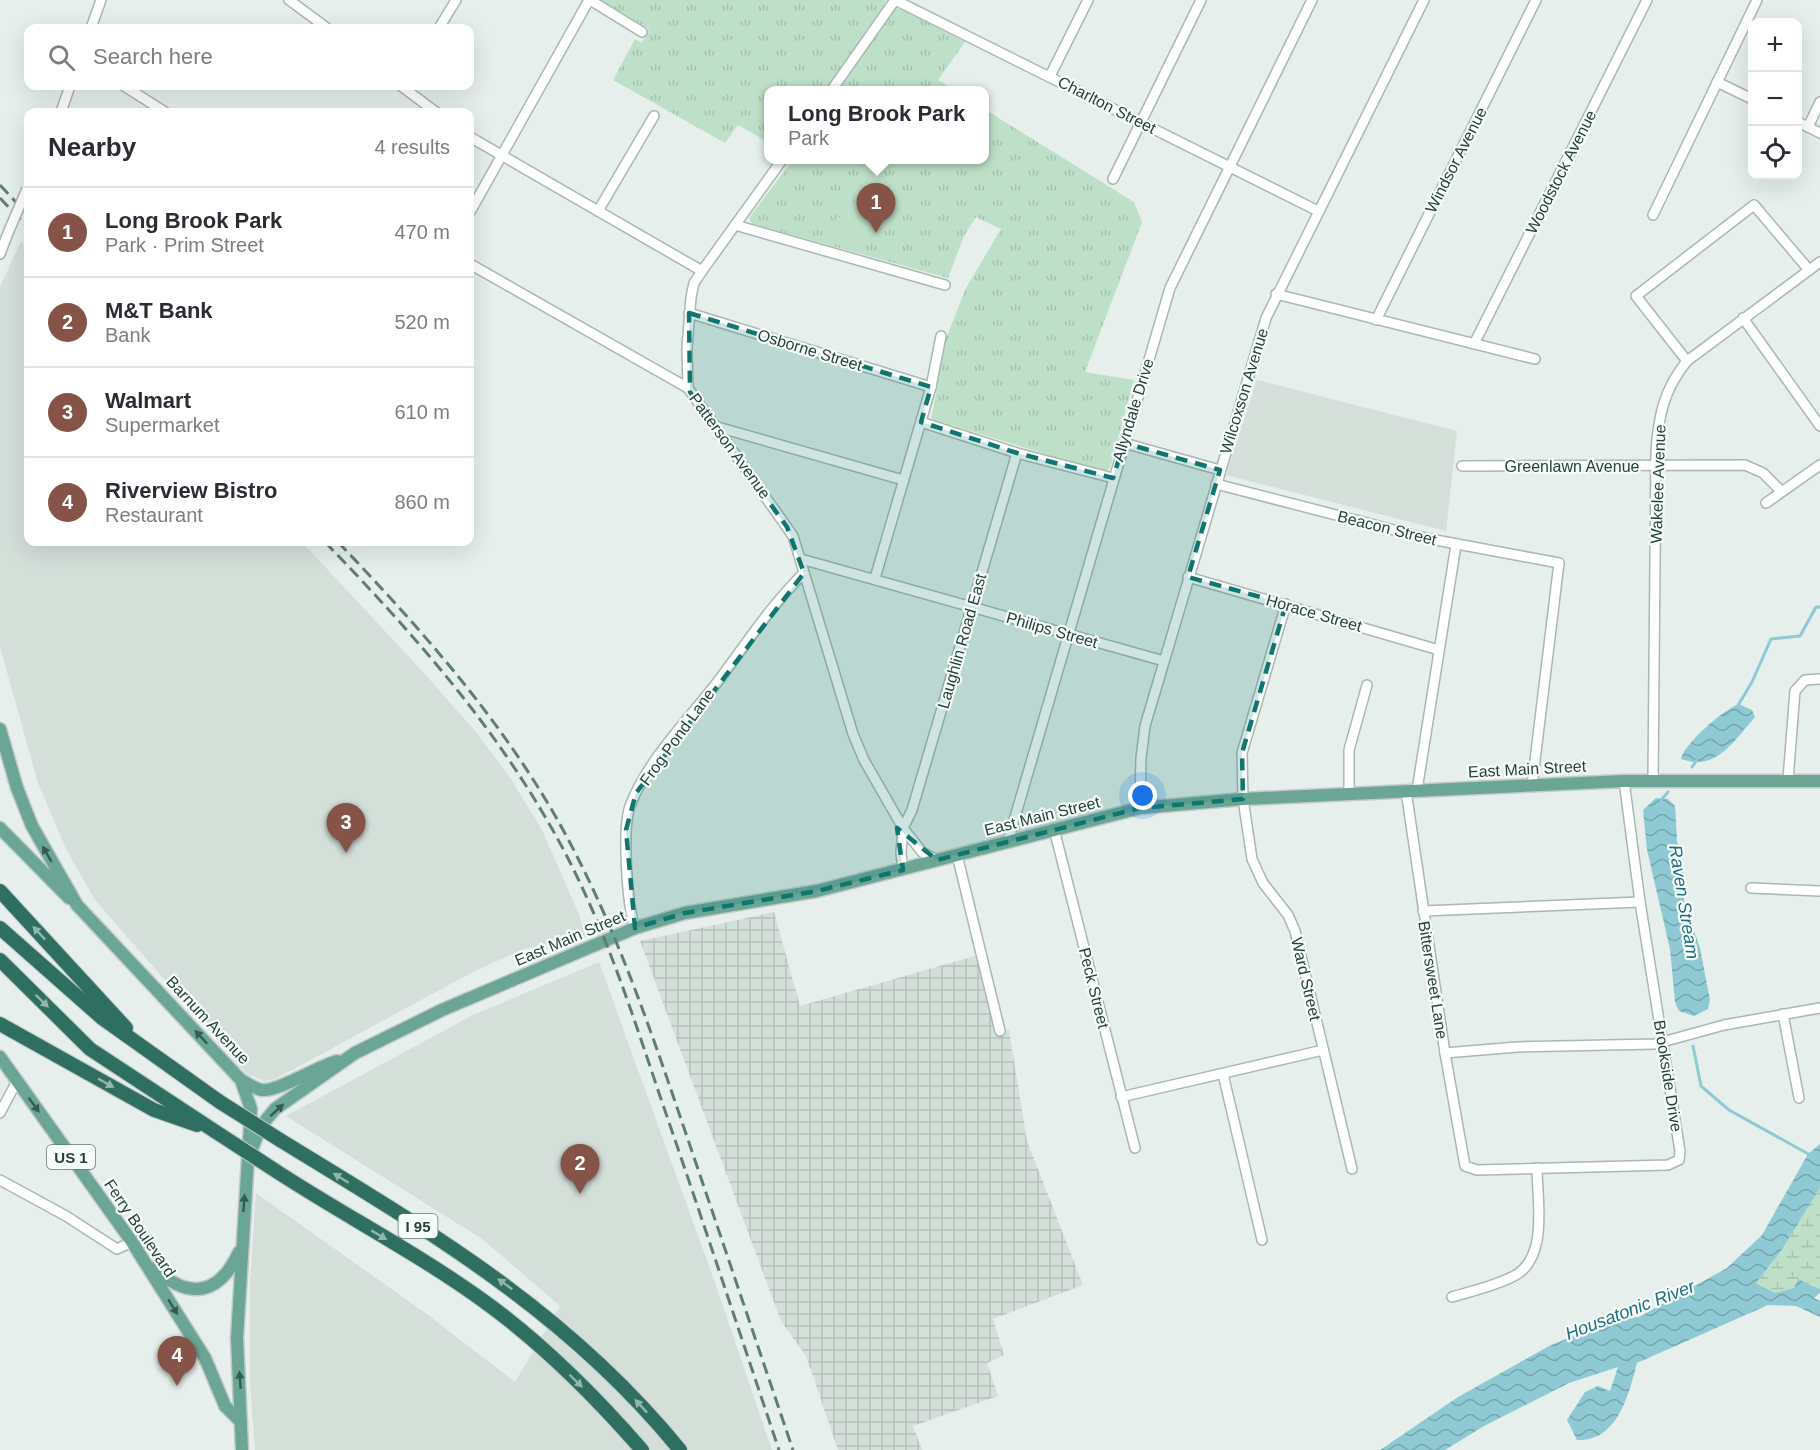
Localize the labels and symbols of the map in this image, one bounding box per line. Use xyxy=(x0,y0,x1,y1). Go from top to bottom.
street label: Charlton Street xyxy=(1055,73,1159,137)
street label: Windsor Avenue xyxy=(1422,104,1490,216)
street label: Woodstock Avenue xyxy=(1522,107,1600,237)
pin: 1 xyxy=(856,184,896,233)
street label: Osborne Street xyxy=(756,326,865,374)
street label: Wilcoxson Avenue xyxy=(1217,326,1271,456)
street label: Allyndale Drive xyxy=(1109,356,1157,464)
street label: Patterson Avenue xyxy=(686,390,774,502)
street label: Wakelee Avenue xyxy=(1647,424,1669,544)
street label: Greenlawn Avenue xyxy=(1505,458,1640,475)
street label: Beacon Street xyxy=(1336,507,1439,549)
street label: Laughlin Road East xyxy=(935,571,990,710)
street label: Horace Street xyxy=(1264,591,1364,635)
street label: Philips Street xyxy=(1004,609,1100,651)
street label: Frog Pond Lane xyxy=(636,686,718,788)
street label: East Main Street xyxy=(1467,757,1587,781)
your location xyxy=(1128,781,1157,810)
street label: East Main Street xyxy=(983,793,1102,839)
pin: 3 xyxy=(326,804,366,853)
water label: Raven Stream xyxy=(1665,844,1703,960)
one-way arrow xyxy=(42,846,53,862)
street label: East Main Street xyxy=(512,907,628,969)
street label: Bittersweet Lane xyxy=(1415,920,1451,1040)
one-way arrow xyxy=(32,926,46,941)
street label: Ward Street xyxy=(1288,936,1324,1023)
street label: Peck Street xyxy=(1076,946,1112,1031)
street label: Barnum Avenue xyxy=(163,973,253,1067)
one-way arrow xyxy=(34,994,49,1008)
street label: Brookside Drive xyxy=(1651,1019,1685,1133)
one-way arrow xyxy=(194,1030,208,1044)
one-way arrow xyxy=(98,1078,115,1088)
one-way arrow xyxy=(28,1096,40,1112)
one-way arrow xyxy=(269,1103,284,1117)
pin: 2 xyxy=(560,1144,600,1194)
road number: US 1 xyxy=(47,1145,95,1169)
one-way arrow xyxy=(333,1173,349,1184)
street label: Ferry Boulevard xyxy=(101,1176,179,1280)
one-way arrow xyxy=(240,1194,249,1213)
road number: I 95 xyxy=(398,1214,438,1238)
one-way arrow xyxy=(371,1229,387,1240)
water label: Housatonic River xyxy=(1562,1276,1698,1344)
one-way arrow xyxy=(498,1278,514,1290)
one-way arrow xyxy=(168,1299,179,1315)
pin: 4 xyxy=(158,1336,196,1386)
one-way arrow xyxy=(235,1370,245,1389)
one-way arrow xyxy=(569,1374,584,1388)
one-way arrow xyxy=(635,1399,649,1413)

